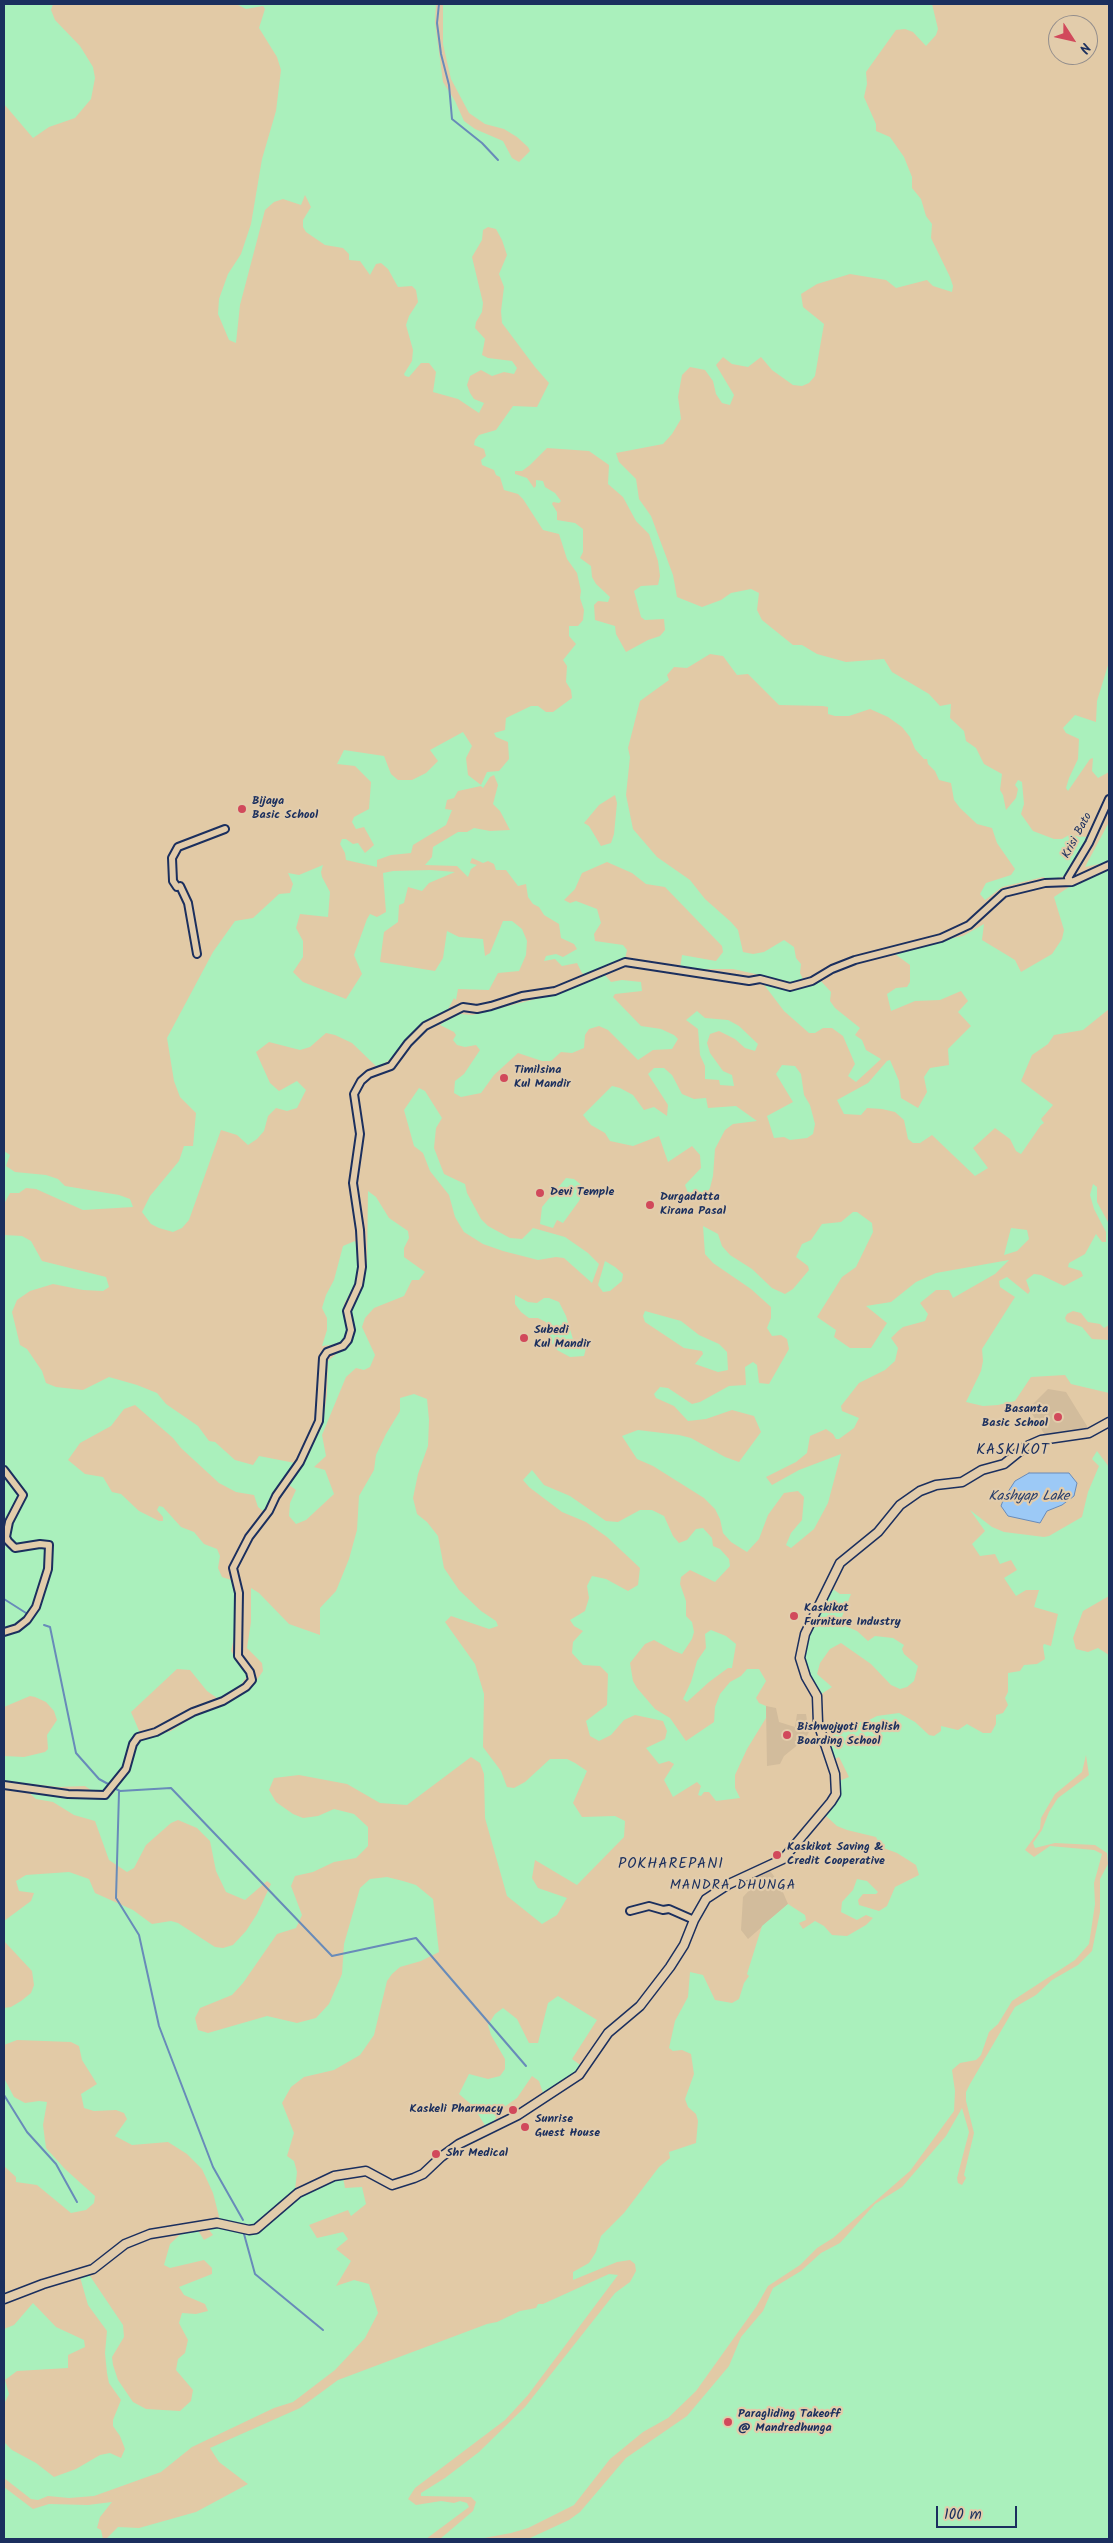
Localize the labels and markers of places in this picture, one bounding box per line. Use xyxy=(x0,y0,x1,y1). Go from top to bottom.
place label: Bijaya Basic School xyxy=(252,795,318,823)
marker: Bijaya Basic School xyxy=(236,803,248,815)
place label: Timilsina Kul Mandir xyxy=(514,1064,571,1092)
marker: Timilsina Kul Mandir xyxy=(498,1072,510,1084)
place label: Devi Temple xyxy=(550,1186,614,1200)
marker: Devi Temple xyxy=(534,1187,546,1199)
place label: Durgadatta Kirana Pasal xyxy=(660,1191,726,1219)
marker: Durgadatta Kirana Pasal xyxy=(644,1199,656,1211)
place label: Subedi Kul Mandir xyxy=(534,1324,591,1352)
marker: Subedi Kul Mandir xyxy=(518,1332,530,1344)
place label: Basanta Basic School xyxy=(982,1403,1048,1431)
marker: Basanta Basic School xyxy=(1052,1411,1064,1423)
place label: Kaskikot Furniture Industry xyxy=(804,1602,901,1630)
marker: Kaskikot Furniture Industry xyxy=(788,1610,800,1622)
place label: Bishwojyoti English Boarding School xyxy=(797,1721,900,1749)
marker: Bishwojyoti English Boarding School xyxy=(781,1729,793,1741)
place label: Kaskikot Saving & Credit Cooperative xyxy=(787,1841,885,1869)
marker: Kaskikot Saving & Credit Cooperative xyxy=(771,1849,783,1861)
place label: Kaskeli Pharmacy xyxy=(409,2103,503,2117)
marker: Kaskeli Pharmacy xyxy=(507,2104,519,2116)
place label: Sunrise Guest House xyxy=(535,2113,600,2141)
marker: Sunrise Guest House xyxy=(519,2121,531,2133)
place label: Shr Medical xyxy=(446,2147,508,2161)
marker: Shr Medical xyxy=(430,2148,442,2160)
place label: Paragliding Takeoff @ Mandredhunga xyxy=(738,2408,840,2436)
marker: Paragliding Takeoff @ Mandredhunga xyxy=(722,2416,734,2428)

